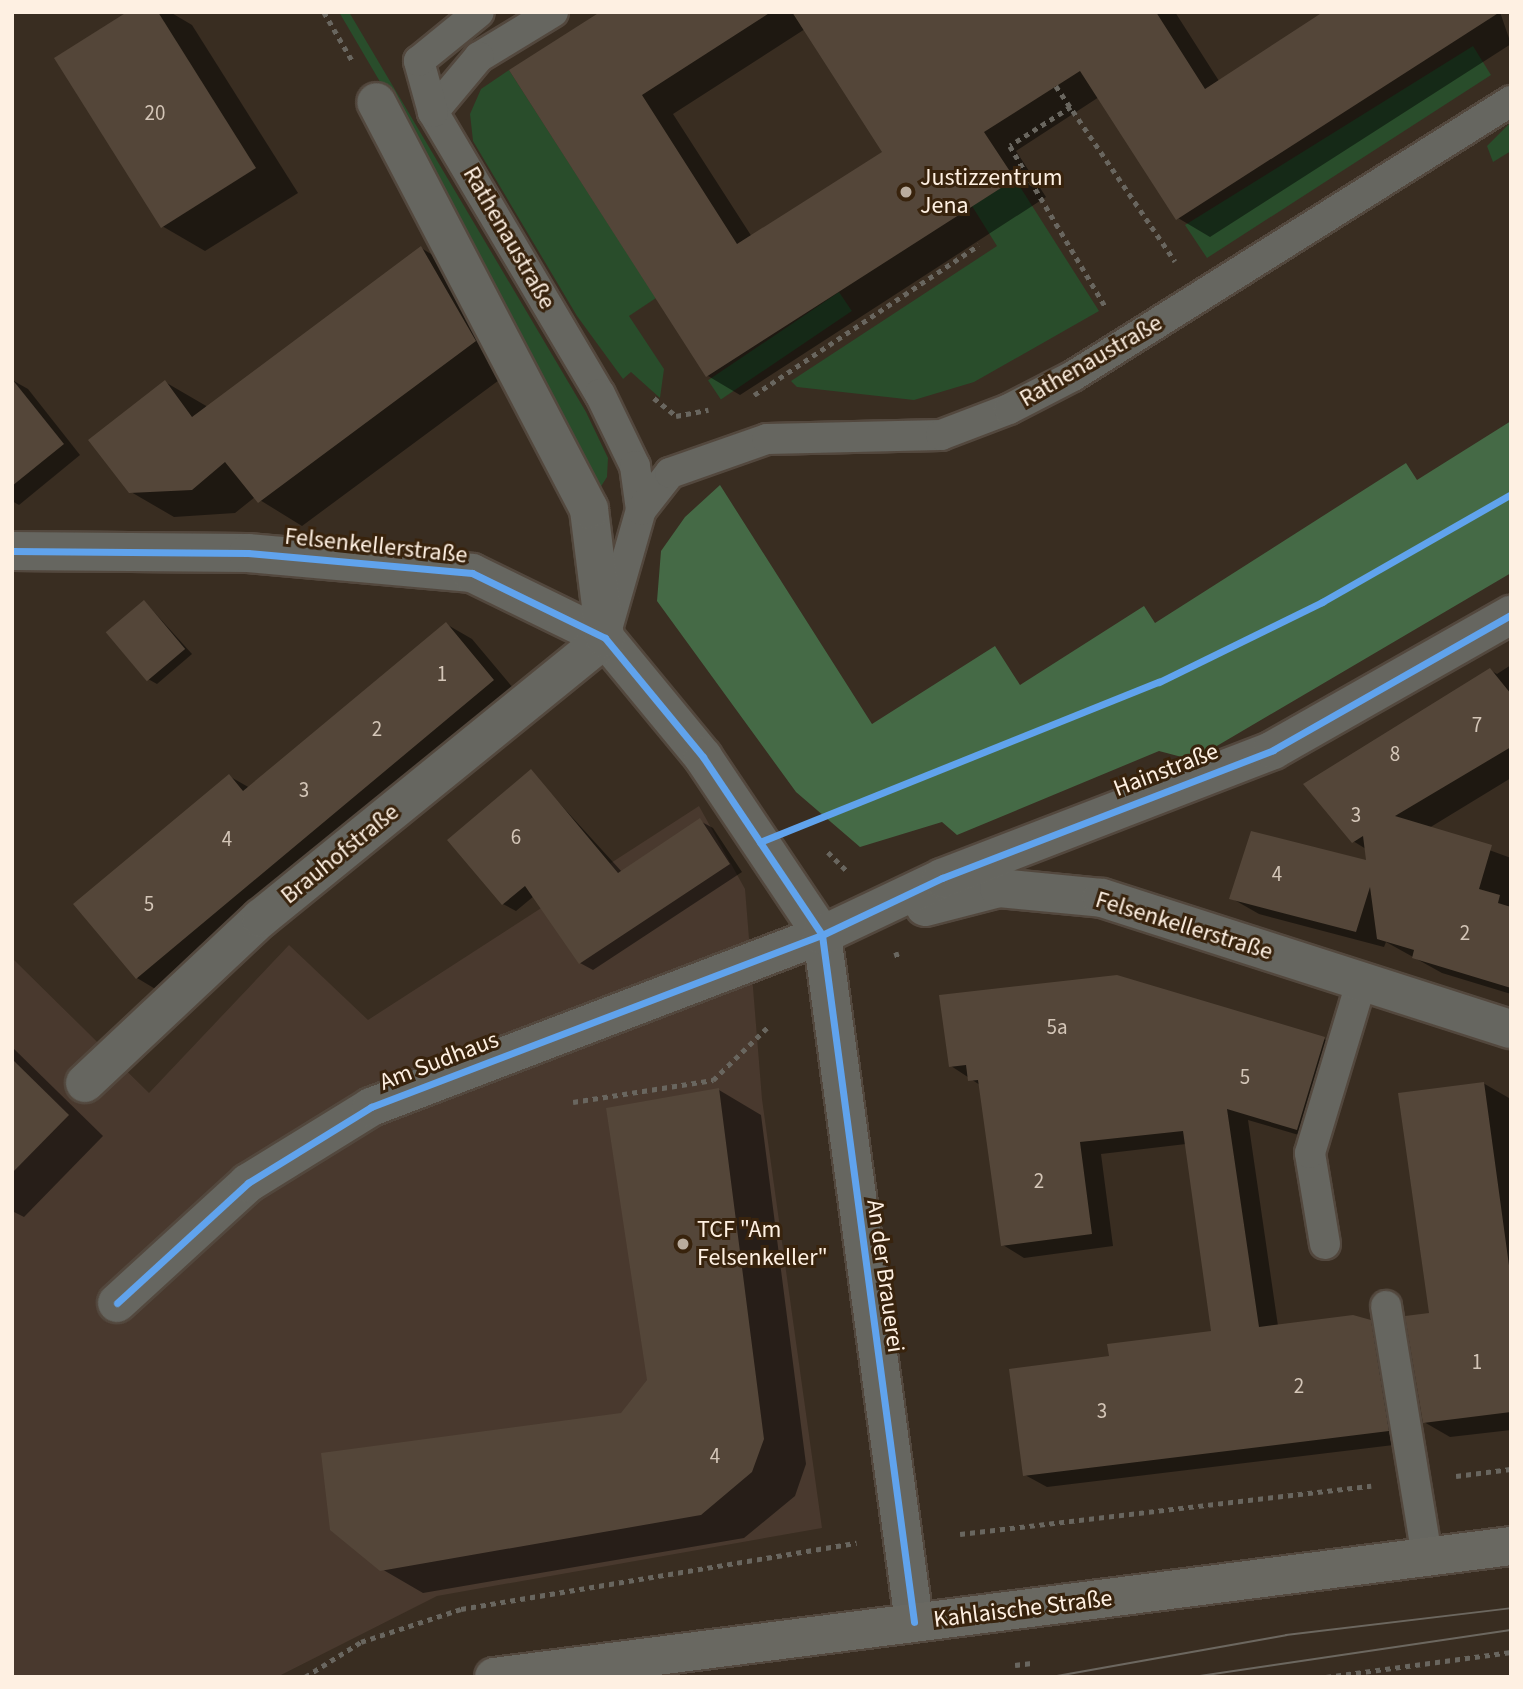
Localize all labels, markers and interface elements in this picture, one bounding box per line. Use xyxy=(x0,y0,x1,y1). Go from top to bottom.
house number: 20 xyxy=(145,100,165,126)
street label: Rathenaustraße xyxy=(457,162,561,314)
place label: Justizzentrum Jena xyxy=(920,164,1063,220)
marker: Justizzentrum Jena xyxy=(898,184,914,200)
street label: Rathenaustraße xyxy=(1015,309,1167,413)
street label: Felsenkellerstraße xyxy=(283,522,469,570)
house number: 1 xyxy=(437,661,447,687)
house number: 7 xyxy=(1472,712,1482,738)
house number: 2 xyxy=(372,716,382,742)
street label: Hainstraße xyxy=(1109,737,1223,803)
house number: 8 xyxy=(1390,741,1400,767)
house number: 3 xyxy=(299,777,309,803)
street label: Brauhofstraße xyxy=(275,798,405,910)
house number: 3 xyxy=(1351,802,1361,828)
house number: 6 xyxy=(511,824,521,850)
house number: 4 xyxy=(222,826,232,852)
house number: 4 xyxy=(1272,861,1282,887)
street label: Felsenkellerstraße xyxy=(1092,885,1276,967)
house number: 5 xyxy=(144,891,154,917)
house number: 2 xyxy=(1460,920,1470,946)
house number: 5a xyxy=(1046,1014,1068,1040)
street label: Am Sudhaus xyxy=(375,1025,503,1097)
house number: 5 xyxy=(1240,1064,1250,1090)
house number: 2 xyxy=(1034,1168,1044,1194)
street label: An der Brauerei xyxy=(860,1198,910,1354)
place label: TCF "Am Felsenkeller" xyxy=(697,1216,828,1272)
marker: TCF "Am Felsenkeller" xyxy=(675,1236,691,1252)
house number: 1 xyxy=(1472,1349,1482,1375)
house number: 2 xyxy=(1294,1373,1304,1399)
house number: 3 xyxy=(1097,1398,1107,1424)
house number: 4 xyxy=(710,1443,720,1469)
street label: Kahlaische Straße xyxy=(932,1584,1114,1634)

